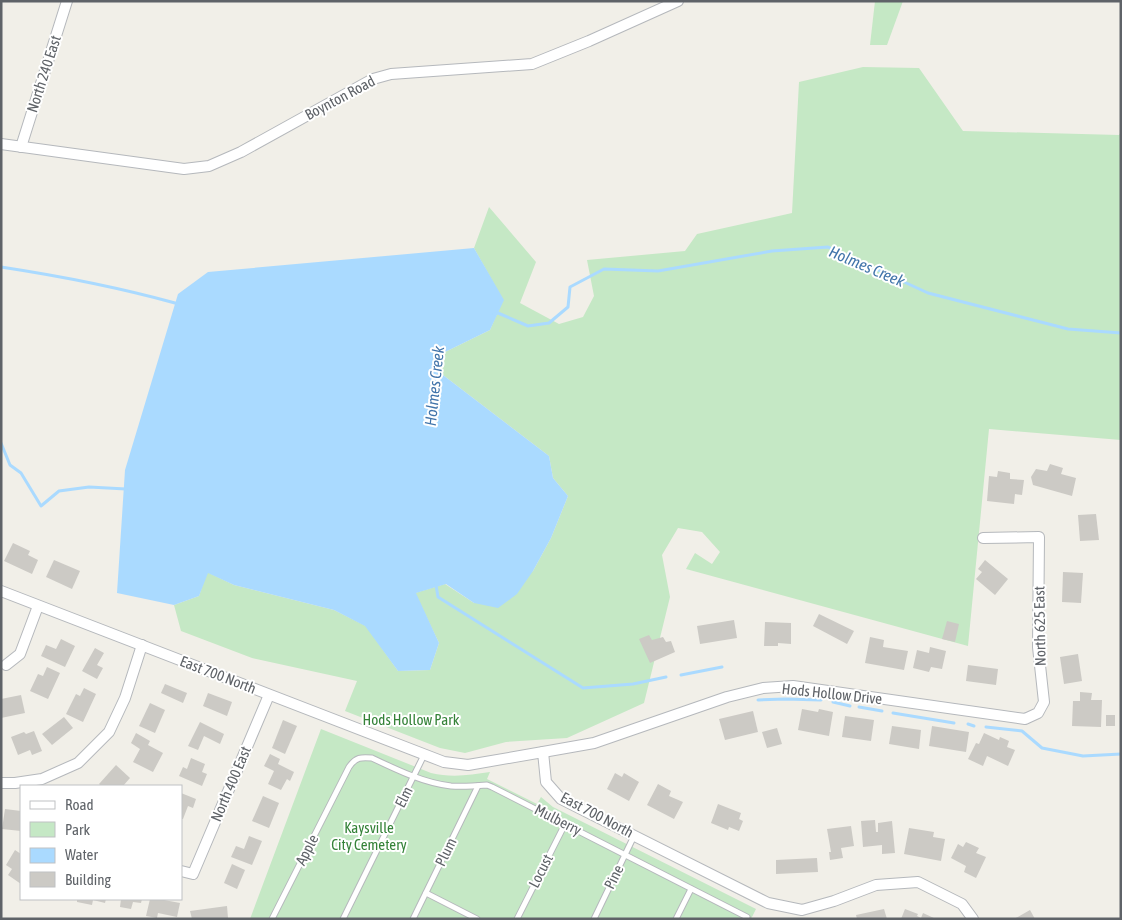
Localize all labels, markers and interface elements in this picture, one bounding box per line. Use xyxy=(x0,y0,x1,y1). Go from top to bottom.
street label: North 240 East xyxy=(23,33,64,115)
street label: Boynton Road xyxy=(302,72,378,123)
water label: Holmes Creek xyxy=(826,242,908,290)
water label: Holmes Creek xyxy=(421,344,447,427)
street label: North 625 East xyxy=(1030,586,1049,666)
street label: East 700 North xyxy=(178,652,259,697)
street label: Hods Hollow Drive xyxy=(781,680,883,707)
park label: Hods Hollow Park xyxy=(363,711,460,728)
street label: North 400 East xyxy=(207,744,254,824)
street label: Elm xyxy=(391,783,416,810)
legend xyxy=(20,785,182,900)
street label: East 700 North xyxy=(558,788,637,841)
text: Road xyxy=(65,796,94,813)
street label: Mulberry xyxy=(532,801,584,839)
park label: Kaysville City Cemetery xyxy=(331,819,407,853)
text: Park xyxy=(65,821,90,838)
street label: Apple xyxy=(292,831,322,868)
street label: Plum xyxy=(431,835,460,869)
text: Water xyxy=(65,846,98,863)
street label: Locust xyxy=(525,851,556,890)
street label: Pine xyxy=(601,862,627,892)
text: Building xyxy=(65,871,111,888)

